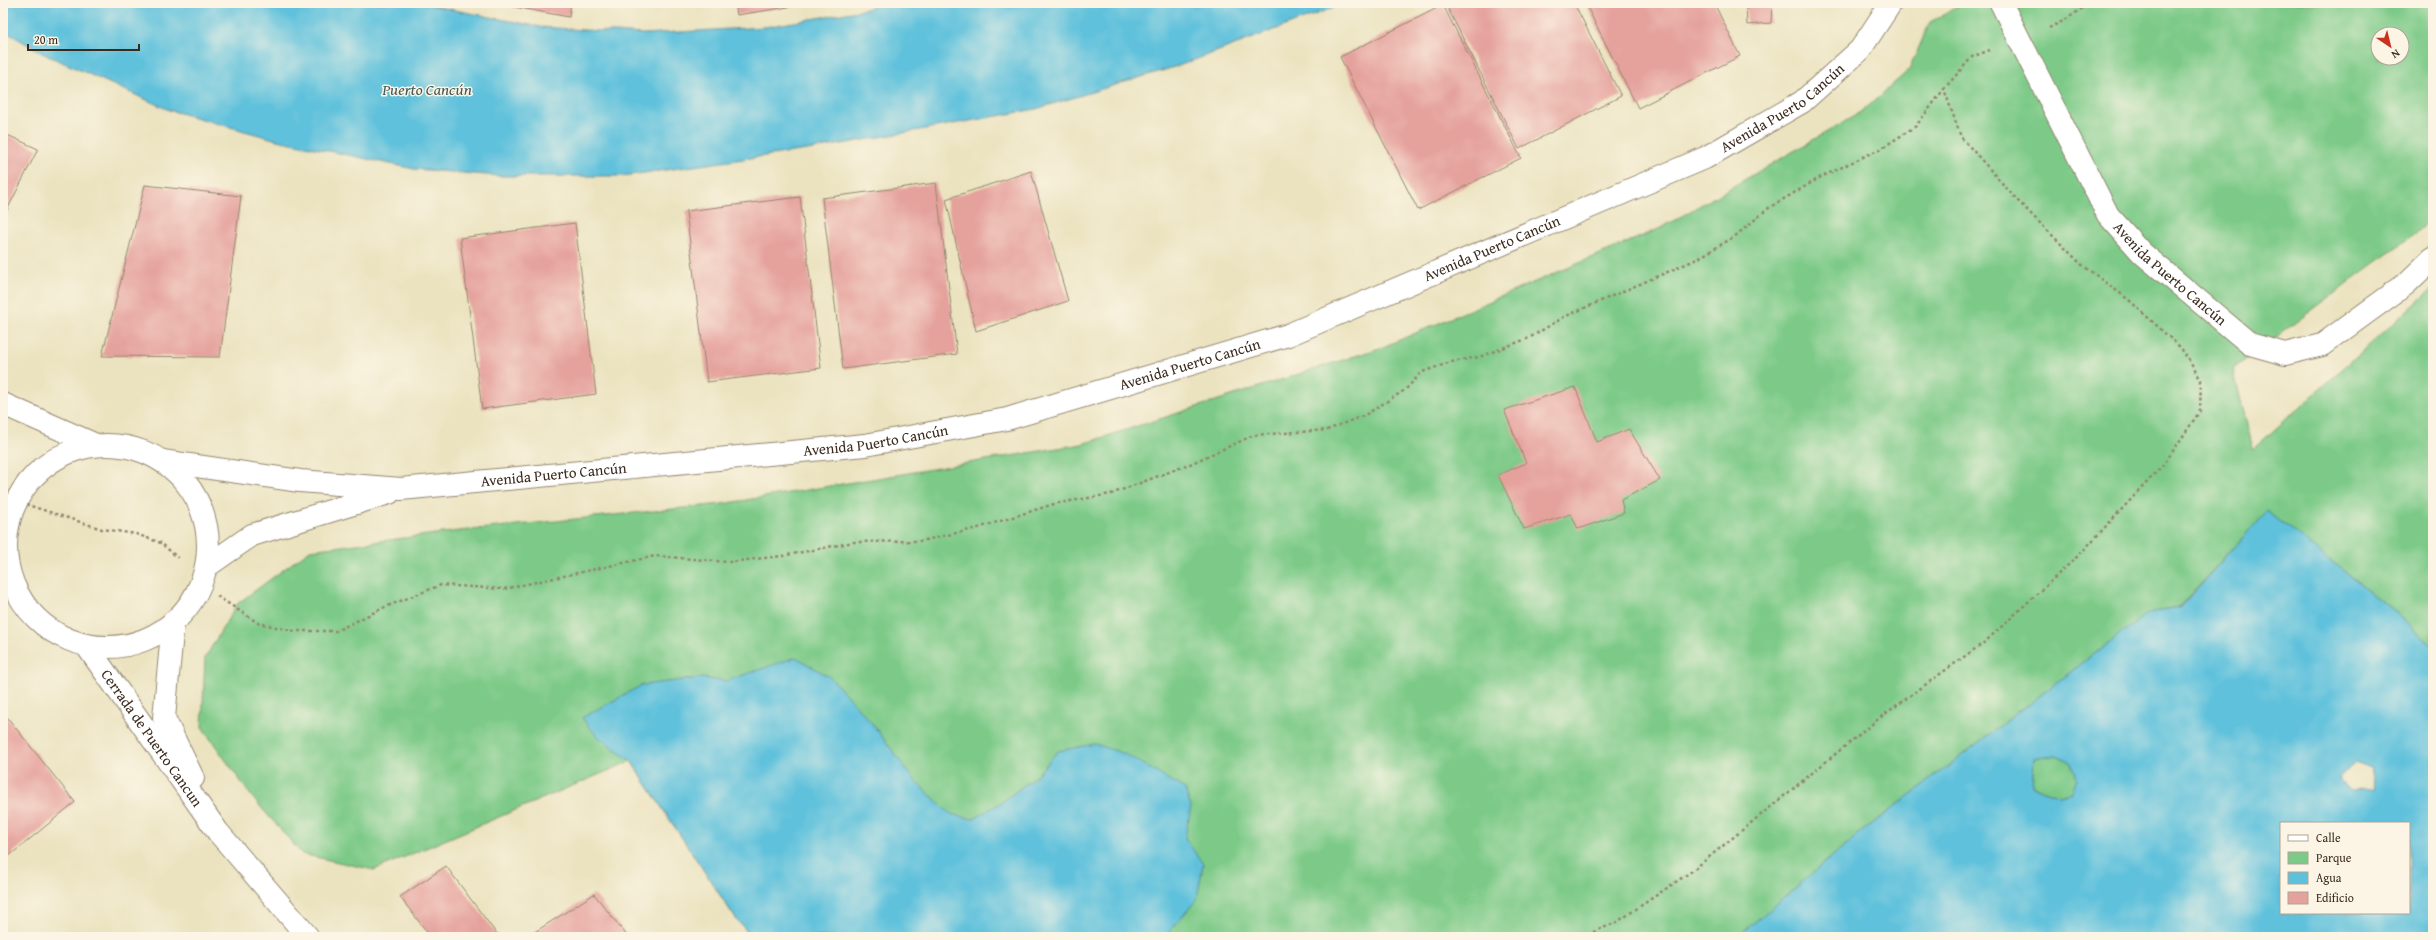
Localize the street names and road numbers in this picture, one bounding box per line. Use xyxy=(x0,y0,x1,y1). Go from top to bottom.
street label: Avenida Puerto Cancún xyxy=(1716,58,1849,157)
street label: Avenida Puerto Cancún xyxy=(1420,210,1564,286)
street label: Avenida Puerto Cancún xyxy=(2109,217,2232,330)
street label: Avenida Puerto Cancún xyxy=(1117,333,1263,395)
street label: Avenida Puerto Cancún xyxy=(802,419,950,461)
street label: Avenida Puerto Cancún xyxy=(480,457,628,491)
street label: Cerrada de Puerto Cancun xyxy=(96,665,208,811)

